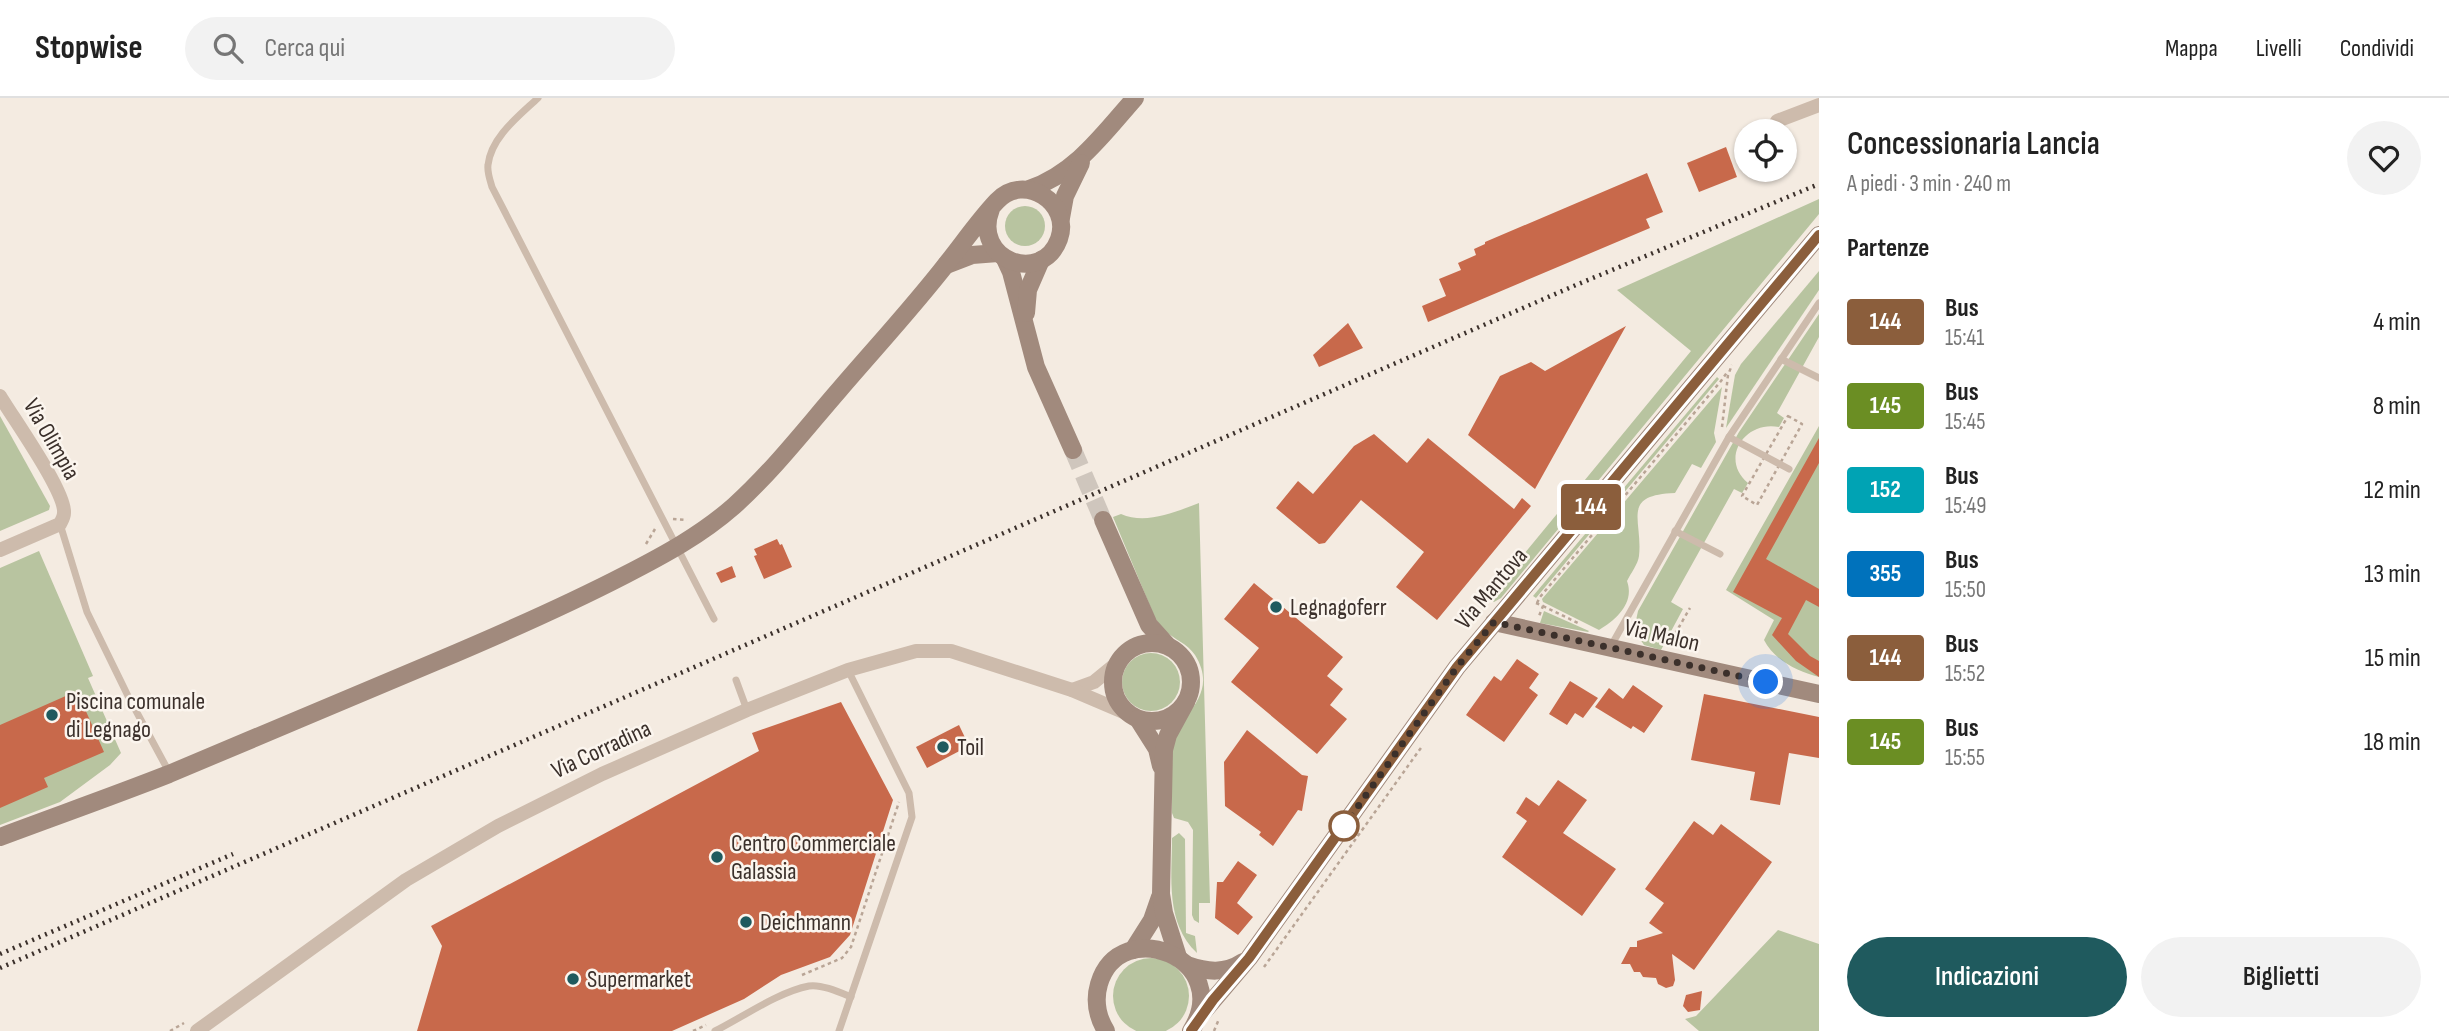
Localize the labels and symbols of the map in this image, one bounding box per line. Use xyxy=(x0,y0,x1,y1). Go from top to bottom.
street label: Via Olimpia xyxy=(17,394,86,485)
line badge: 144 xyxy=(1551,484,1631,530)
street label: Via Mantova xyxy=(1449,542,1534,635)
place label: Legnagoferr xyxy=(1290,593,1387,622)
marker: Legnagoferr xyxy=(1268,599,1284,615)
street label: Via Malon xyxy=(1621,613,1702,658)
your location xyxy=(1748,664,1783,699)
place label: Piscina comunale di Legnago xyxy=(66,687,205,744)
marker: Piscina comunale di Legnago xyxy=(44,707,60,723)
street label: Via Corradina xyxy=(547,714,656,785)
place label: Toil xyxy=(957,733,984,762)
marker: Toil xyxy=(935,739,951,755)
unlabelled marker xyxy=(1329,811,1359,841)
place label: Centro Commerciale Galassia xyxy=(731,829,896,886)
marker: Centro Commerciale Galassia xyxy=(709,849,725,865)
place label: Deichmann xyxy=(760,908,851,937)
marker: Deichmann xyxy=(738,914,754,930)
place label: Supermarket xyxy=(587,965,691,994)
marker: Supermarket xyxy=(565,971,581,987)

